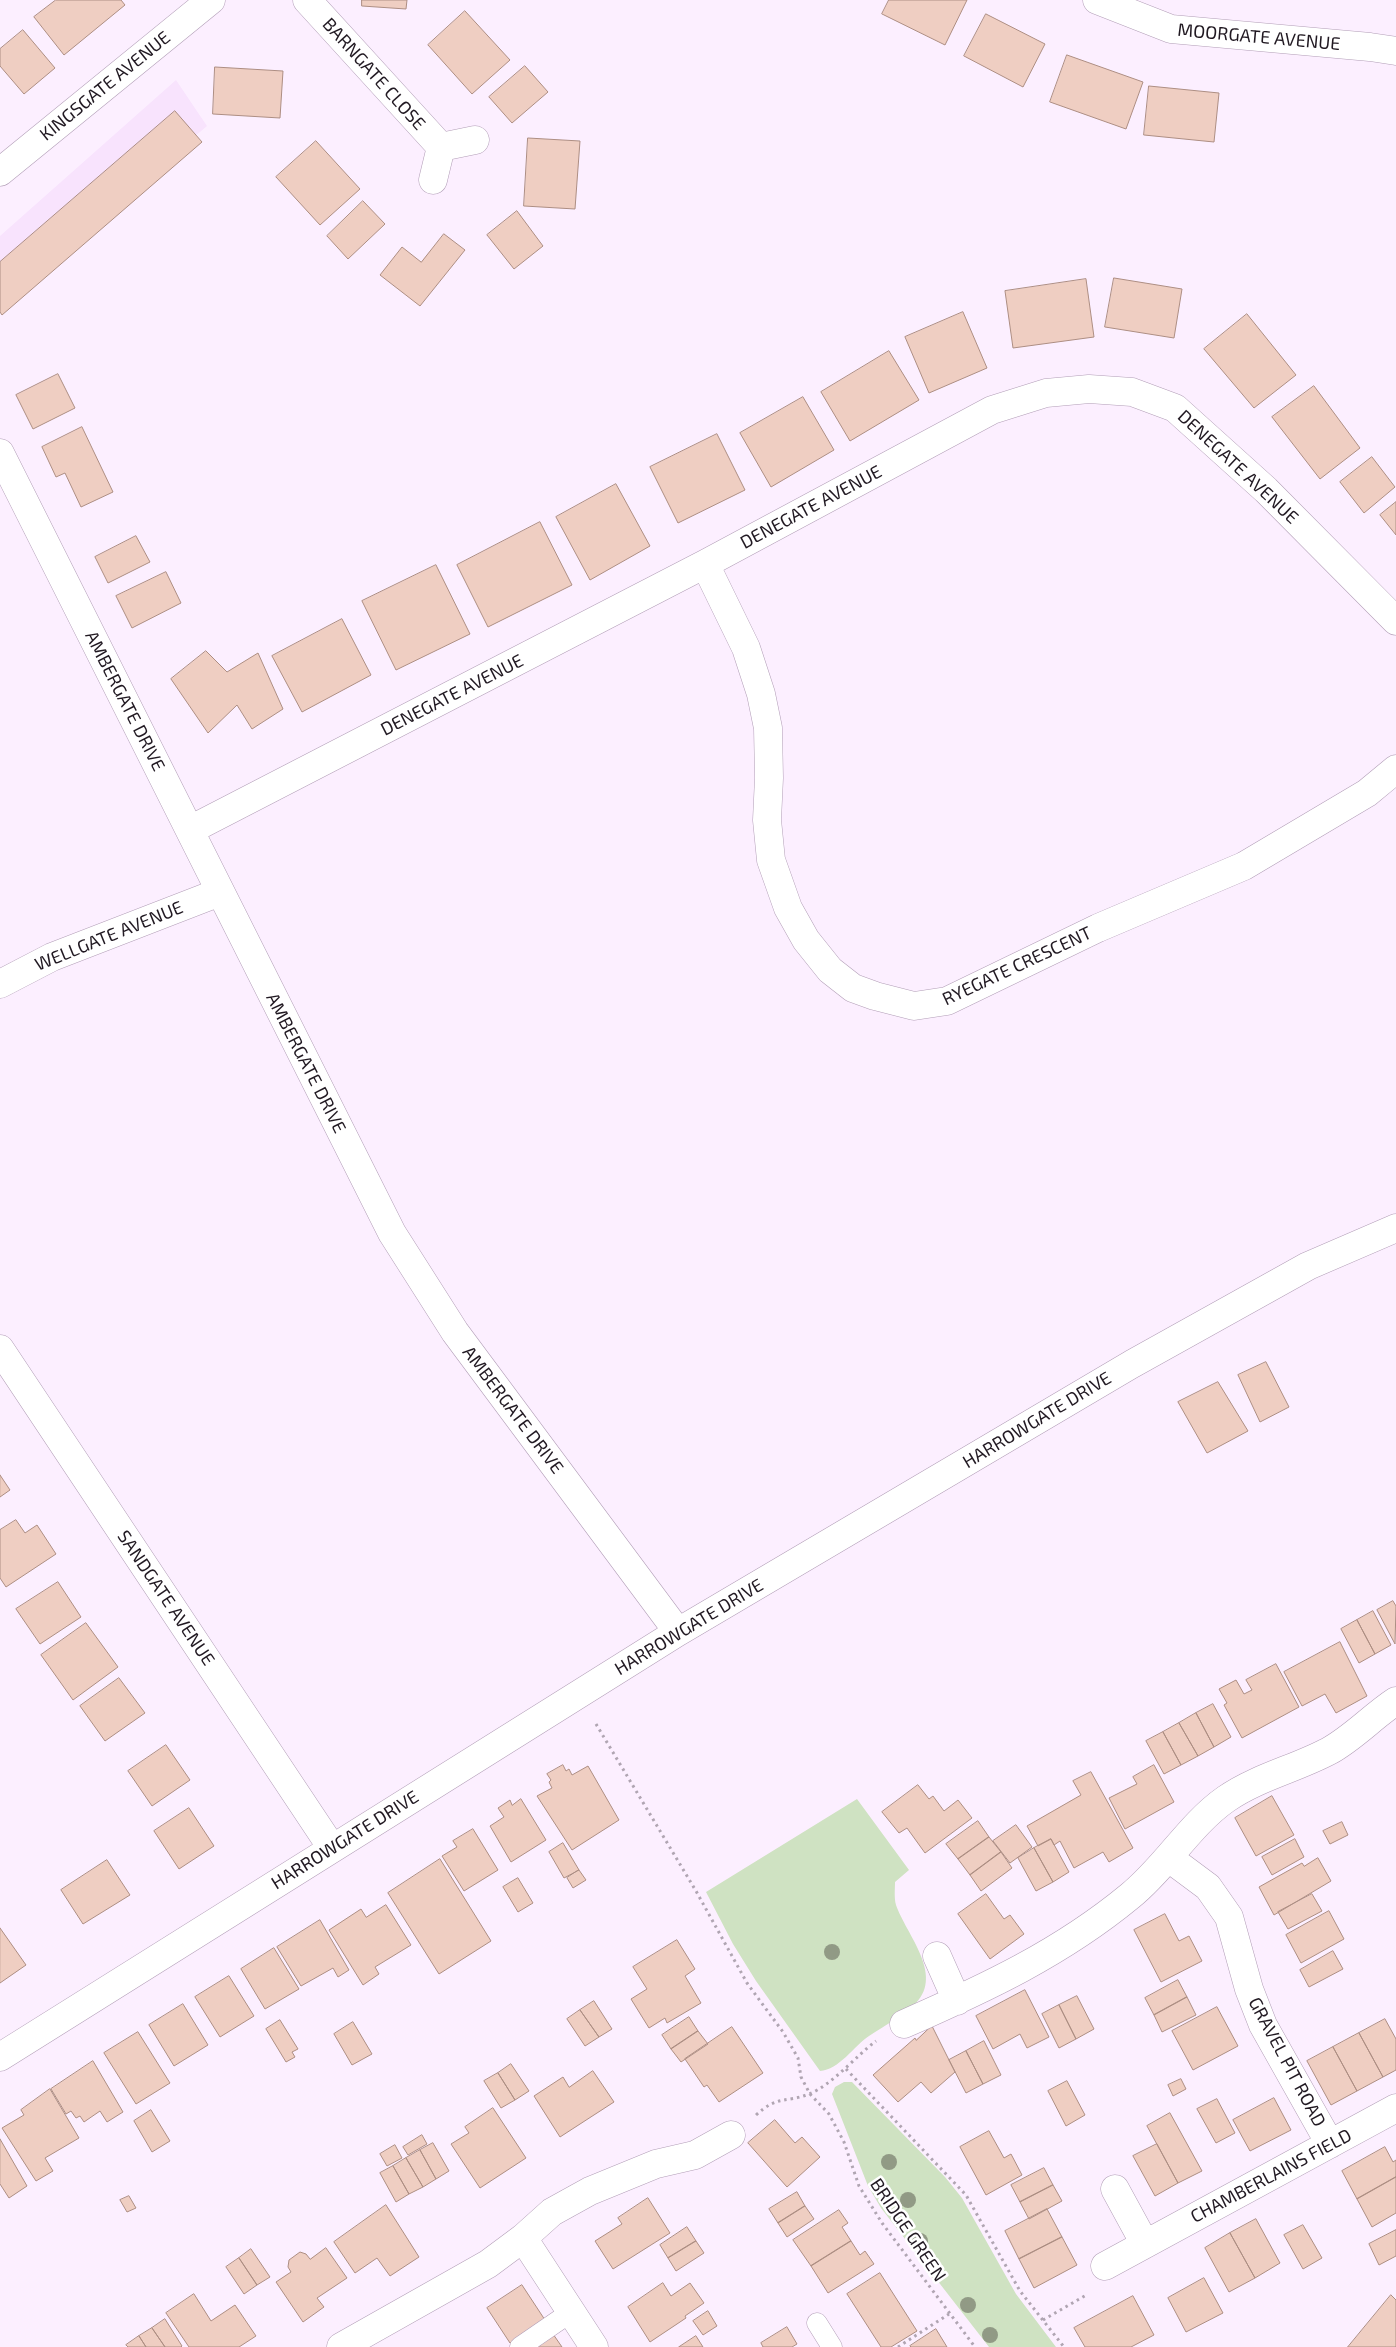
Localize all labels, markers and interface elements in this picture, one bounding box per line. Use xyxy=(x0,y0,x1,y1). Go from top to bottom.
street label: BARNGATE CLOSE xyxy=(318,13,430,135)
street label: MOORGATE AVENUE xyxy=(1177,19,1341,55)
street label: KINGSGATE AVENUE xyxy=(35,27,175,145)
street label: DENEGATE AVENUE xyxy=(1173,406,1303,528)
street label: DENEGATE AVENUE xyxy=(737,461,885,553)
street label: AMBERGATE DRIVE xyxy=(80,627,170,775)
street label: DENEGATE AVENUE xyxy=(377,650,527,740)
street label: WELLGATE AVENUE xyxy=(32,896,186,976)
street label: RYEGATE CRESCENT xyxy=(939,922,1095,1010)
street label: AMBERGATE DRIVE xyxy=(261,989,351,1137)
street label: AMBERGATE DRIVE xyxy=(458,1342,568,1478)
street label: HARROWGATE DRIVE xyxy=(959,1367,1115,1473)
street label: SANDGATE AVENUE xyxy=(113,1526,219,1670)
street label: HARROWGATE DRIVE xyxy=(611,1574,767,1680)
street label: HARROWGATE DRIVE xyxy=(267,1786,423,1894)
street label: GRAVEL PIT ROAD xyxy=(1244,1994,1330,2130)
street label: CHAMBERLAINS FIELD xyxy=(1187,2124,1355,2228)
street label: BRIDGE GREEN xyxy=(866,2174,950,2286)

